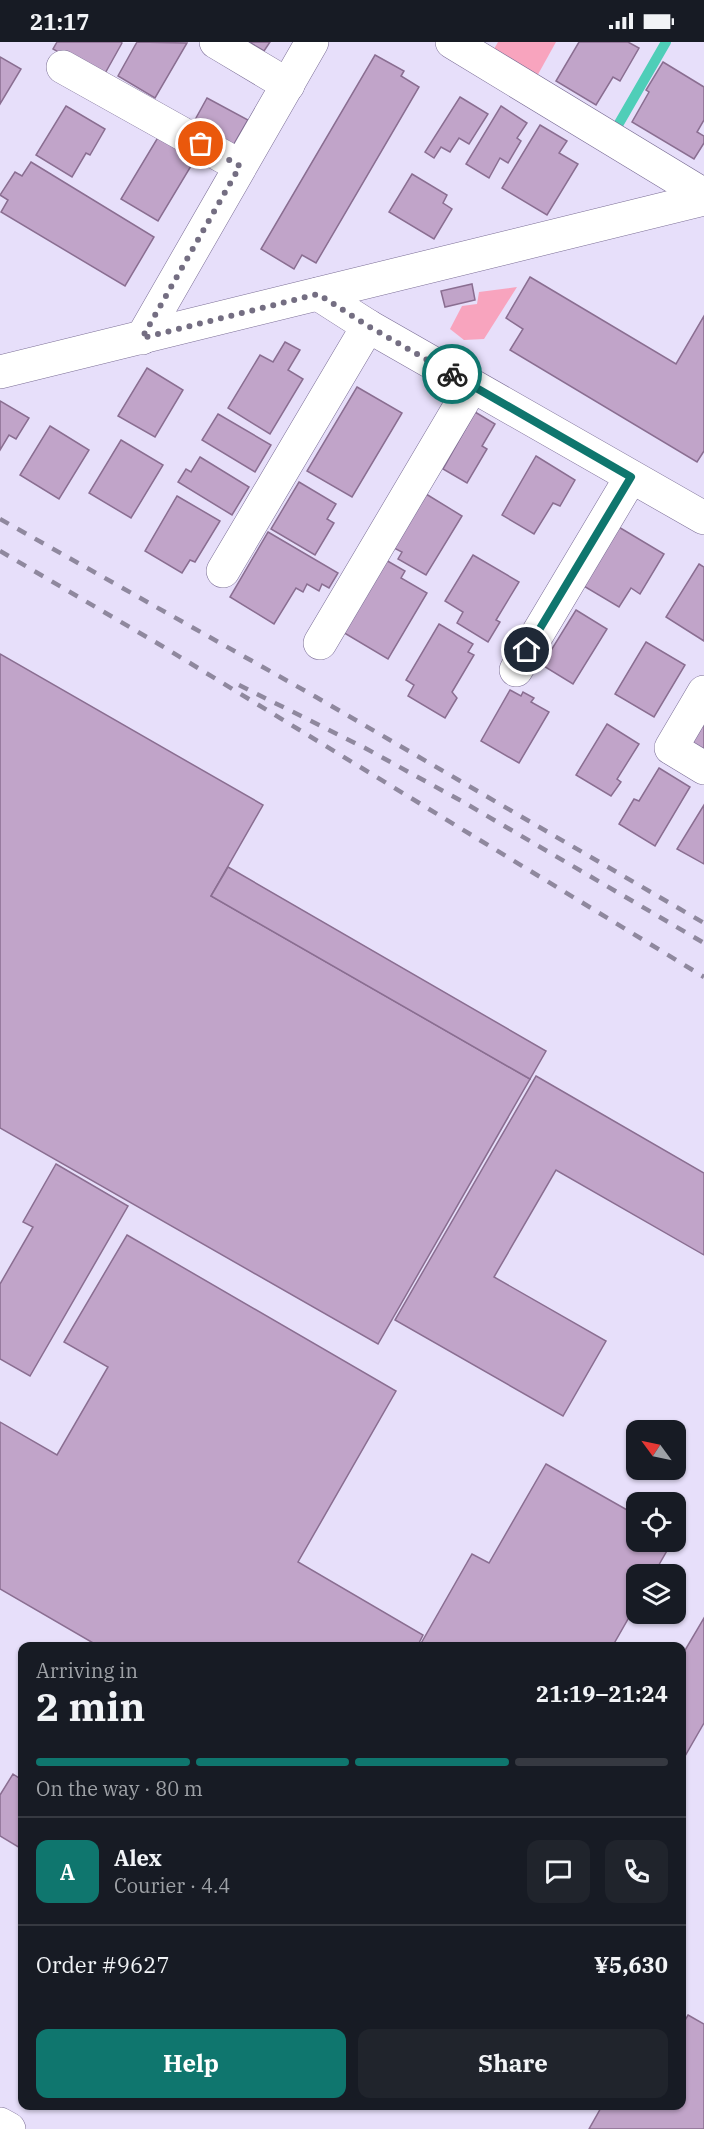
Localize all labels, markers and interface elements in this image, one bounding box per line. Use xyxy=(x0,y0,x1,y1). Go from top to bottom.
text: 21:17 xyxy=(30,7,89,36)
pin xyxy=(175,118,226,169)
icon: bag xyxy=(184,127,217,160)
courier xyxy=(422,344,482,404)
icon: bike xyxy=(436,358,469,391)
pin xyxy=(501,624,552,675)
icon: home xyxy=(510,633,543,666)
north arrow xyxy=(626,1420,686,1480)
map controls xyxy=(626,1420,686,1624)
button: locate xyxy=(626,1492,686,1552)
button: layers xyxy=(626,1564,686,1624)
text: Arriving in xyxy=(36,1657,138,1684)
text: 21:19–21:24 xyxy=(536,1679,668,1708)
text: 2 min xyxy=(36,1681,145,1732)
text: On the way · 80 m xyxy=(36,1775,203,1802)
button: chat xyxy=(527,1840,590,1903)
button: phone xyxy=(605,1840,668,1903)
text: Alex xyxy=(114,1843,162,1872)
text: A xyxy=(60,1857,75,1886)
text: Courier · 4.4 xyxy=(114,1872,230,1899)
text: Order #9627 xyxy=(36,1950,170,1979)
text: ¥5,630 xyxy=(594,1950,668,1979)
button: Help xyxy=(36,2029,346,2098)
button: Share xyxy=(358,2029,668,2098)

